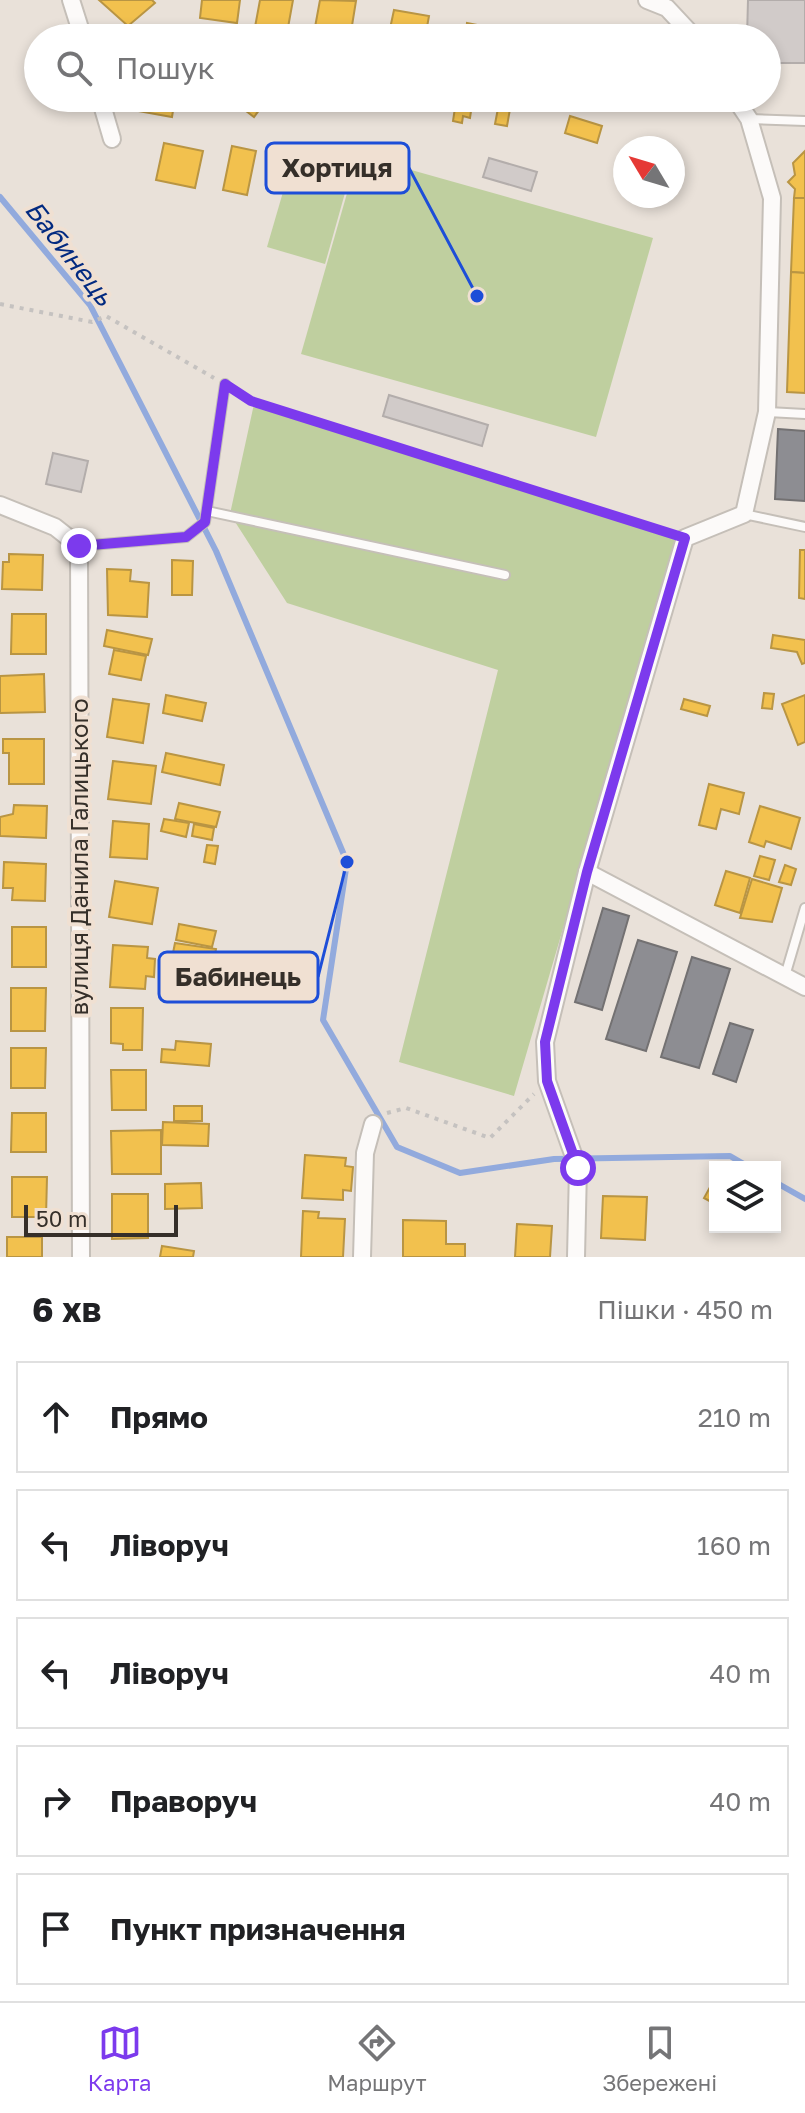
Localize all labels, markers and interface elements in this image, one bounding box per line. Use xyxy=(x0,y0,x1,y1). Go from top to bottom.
search box xyxy=(24,24,781,112)
icon: search xyxy=(52,46,96,90)
text: Пошук xyxy=(116,50,215,86)
north arrow xyxy=(613,136,685,208)
callout: Хортиця xyxy=(266,143,409,193)
text: Хортиця xyxy=(282,152,392,183)
water label: Бабинець xyxy=(19,194,121,312)
route end xyxy=(61,528,97,564)
street label: вулиця Данила Галицького xyxy=(64,698,93,1016)
callout: Бабинець xyxy=(159,952,318,1002)
text: Бабинець xyxy=(175,961,301,992)
route start xyxy=(560,1150,596,1186)
map controls xyxy=(709,1161,781,1233)
button: layers xyxy=(709,1161,781,1233)
scale bar xyxy=(24,1201,178,1237)
text: 50 m xyxy=(36,1205,87,1232)
text: 6 хв xyxy=(32,1289,102,1329)
text: Пішки · 450 m xyxy=(597,1294,773,1325)
icon: ahead xyxy=(34,1395,78,1439)
text: Прямо xyxy=(110,1399,208,1435)
text: 210 m xyxy=(698,1402,771,1433)
icon: left xyxy=(34,1523,78,1567)
text: Ліворуч xyxy=(110,1527,229,1563)
text: 160 m xyxy=(697,1530,771,1561)
icon: left xyxy=(34,1651,78,1695)
text: Ліворуч xyxy=(110,1655,229,1691)
text: 40 m xyxy=(710,1658,771,1689)
icon: right xyxy=(34,1779,78,1823)
text: Праворуч xyxy=(110,1783,257,1819)
text: 40 m xyxy=(710,1786,771,1817)
icon: arrive xyxy=(34,1907,78,1951)
text: Пункт призначення xyxy=(110,1911,406,1947)
tab: Карта xyxy=(88,2021,152,2096)
tab: Маршрут xyxy=(327,2021,427,2096)
tab: Збережені xyxy=(602,2021,717,2096)

